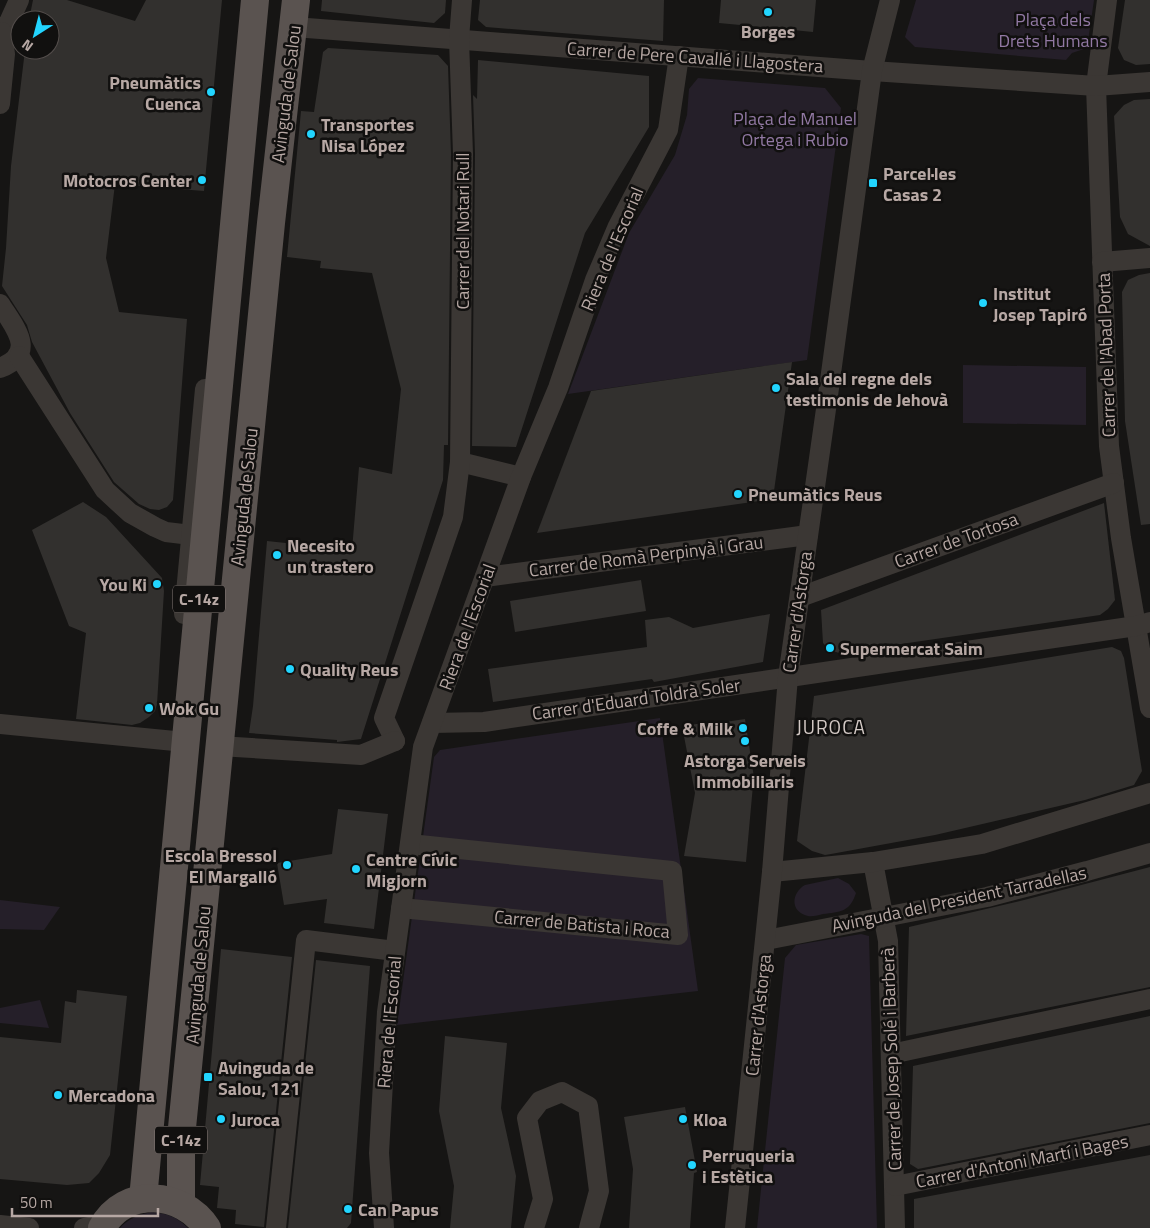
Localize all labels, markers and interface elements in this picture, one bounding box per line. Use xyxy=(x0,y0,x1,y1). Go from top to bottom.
marker: Borges xyxy=(762,6,774,18)
park label: Plaça dels Drets Humans xyxy=(998,6,1108,54)
north arrow xyxy=(10,10,60,60)
place label: Borges xyxy=(741,18,795,45)
street label: Avinguda de Salou xyxy=(264,24,308,164)
text: N xyxy=(17,35,37,57)
street label: Carrer de Pere Cavallé i Llagostera xyxy=(566,35,824,79)
place label: Pneumàtics Cuenca xyxy=(109,69,201,117)
marker: Pneumàtics Cuenca xyxy=(205,86,217,98)
park label: Plaça de Manuel Ortega i Rubio xyxy=(733,105,857,153)
place label: Transportes Nisa López xyxy=(321,111,414,159)
marker: Transportes Nisa López xyxy=(305,128,317,140)
street label: Carrer del Notari Rull xyxy=(449,153,476,309)
place label: Parcel·les Casas 2 xyxy=(883,160,956,208)
place label: Motocros Center xyxy=(63,167,192,194)
marker: Motocros Center xyxy=(196,174,208,186)
marker: Parcel·les Casas 2 xyxy=(867,177,879,189)
street label: Riera de l'Escorial xyxy=(574,183,650,315)
street label: Carrer de l'Abad Porta xyxy=(1090,272,1122,438)
place label: Institut Josep Tapiró xyxy=(993,280,1087,328)
marker: Institut Josep Tapiró xyxy=(977,297,989,309)
place label: Sala del regne dels testimonis de Jehovà xyxy=(786,365,948,413)
marker: Sala del regne dels testimonis de Jehovà xyxy=(770,382,782,394)
street label: Avinguda de Salou xyxy=(223,427,265,567)
place label: Pneumàtics Reus xyxy=(748,481,882,508)
marker: Pneumàtics Reus xyxy=(732,488,744,500)
street label: Carrer de Tortosa xyxy=(890,505,1022,575)
street label: Carrer de Romà Perpinyà i Grau xyxy=(527,528,765,584)
place label: Necesito un trastero xyxy=(287,532,374,580)
marker: Necesito un trastero xyxy=(271,549,283,561)
street label: Carrer d'Astorga xyxy=(775,550,819,674)
street label: Riera de l'Escorial xyxy=(432,560,502,694)
place label: You Ki xyxy=(99,571,147,598)
marker: You Ki xyxy=(151,578,163,590)
road number: C-14z xyxy=(173,586,225,612)
place label: Supermercat Saim xyxy=(840,635,983,662)
marker: Supermercat Saim xyxy=(824,642,836,654)
place label: Quality Reus xyxy=(300,656,399,683)
marker: Quality Reus xyxy=(284,663,296,675)
street label: Carrer d'Eduard Toldrà Soler xyxy=(530,671,742,727)
place label: Wok Gu xyxy=(159,695,219,722)
marker: Wok Gu xyxy=(143,702,155,714)
district label: JUROCA xyxy=(796,712,866,741)
place label: Coffe & Milk xyxy=(637,715,734,742)
marker: Coffe & Milk xyxy=(737,722,749,734)
marker: Astorga Serveis Immobiliaris xyxy=(739,735,751,747)
place label: Astorga Serveis Immobiliaris xyxy=(684,747,806,795)
place label: Escola Bressol El Margalló xyxy=(165,842,277,890)
place label: Centre Cívic Migjorn xyxy=(366,846,457,894)
marker: Escola Bressol El Margalló xyxy=(281,859,293,871)
street label: Avinguda del President Tarradellas xyxy=(829,859,1089,939)
marker: Centre Cívic Migjorn xyxy=(350,863,362,875)
street label: Carrer de Batista i Roca xyxy=(493,903,671,945)
street label: Avinguda de Salou xyxy=(179,905,217,1045)
street label: Carrer de Josep Solé i Barberà xyxy=(874,947,908,1171)
street label: Carrer d'Astorga xyxy=(738,953,778,1077)
street label: Riera de l'Escorial xyxy=(370,955,408,1089)
place label: Avinguda de Salou, 121 xyxy=(218,1054,314,1102)
marker: Avinguda de Salou, 121 xyxy=(202,1071,214,1083)
place label: Mercadona xyxy=(68,1082,155,1109)
marker: Mercadona xyxy=(52,1089,64,1101)
place label: Juroca xyxy=(231,1106,280,1133)
place label: Kloa xyxy=(693,1106,727,1133)
marker: Juroca xyxy=(215,1113,227,1125)
marker: Kloa xyxy=(677,1113,689,1125)
road number: C-14z xyxy=(155,1126,207,1154)
street label: Carrer d'Antoni Martí i Bages xyxy=(913,1127,1131,1195)
place label: Perruqueria i Estètica xyxy=(702,1142,795,1190)
marker: Perruqueria i Estètica xyxy=(686,1159,698,1171)
scale bar xyxy=(12,1186,159,1218)
text: 50 m xyxy=(20,1191,53,1214)
place label: Can Papus xyxy=(358,1196,439,1223)
marker: Can Papus xyxy=(342,1203,354,1215)

